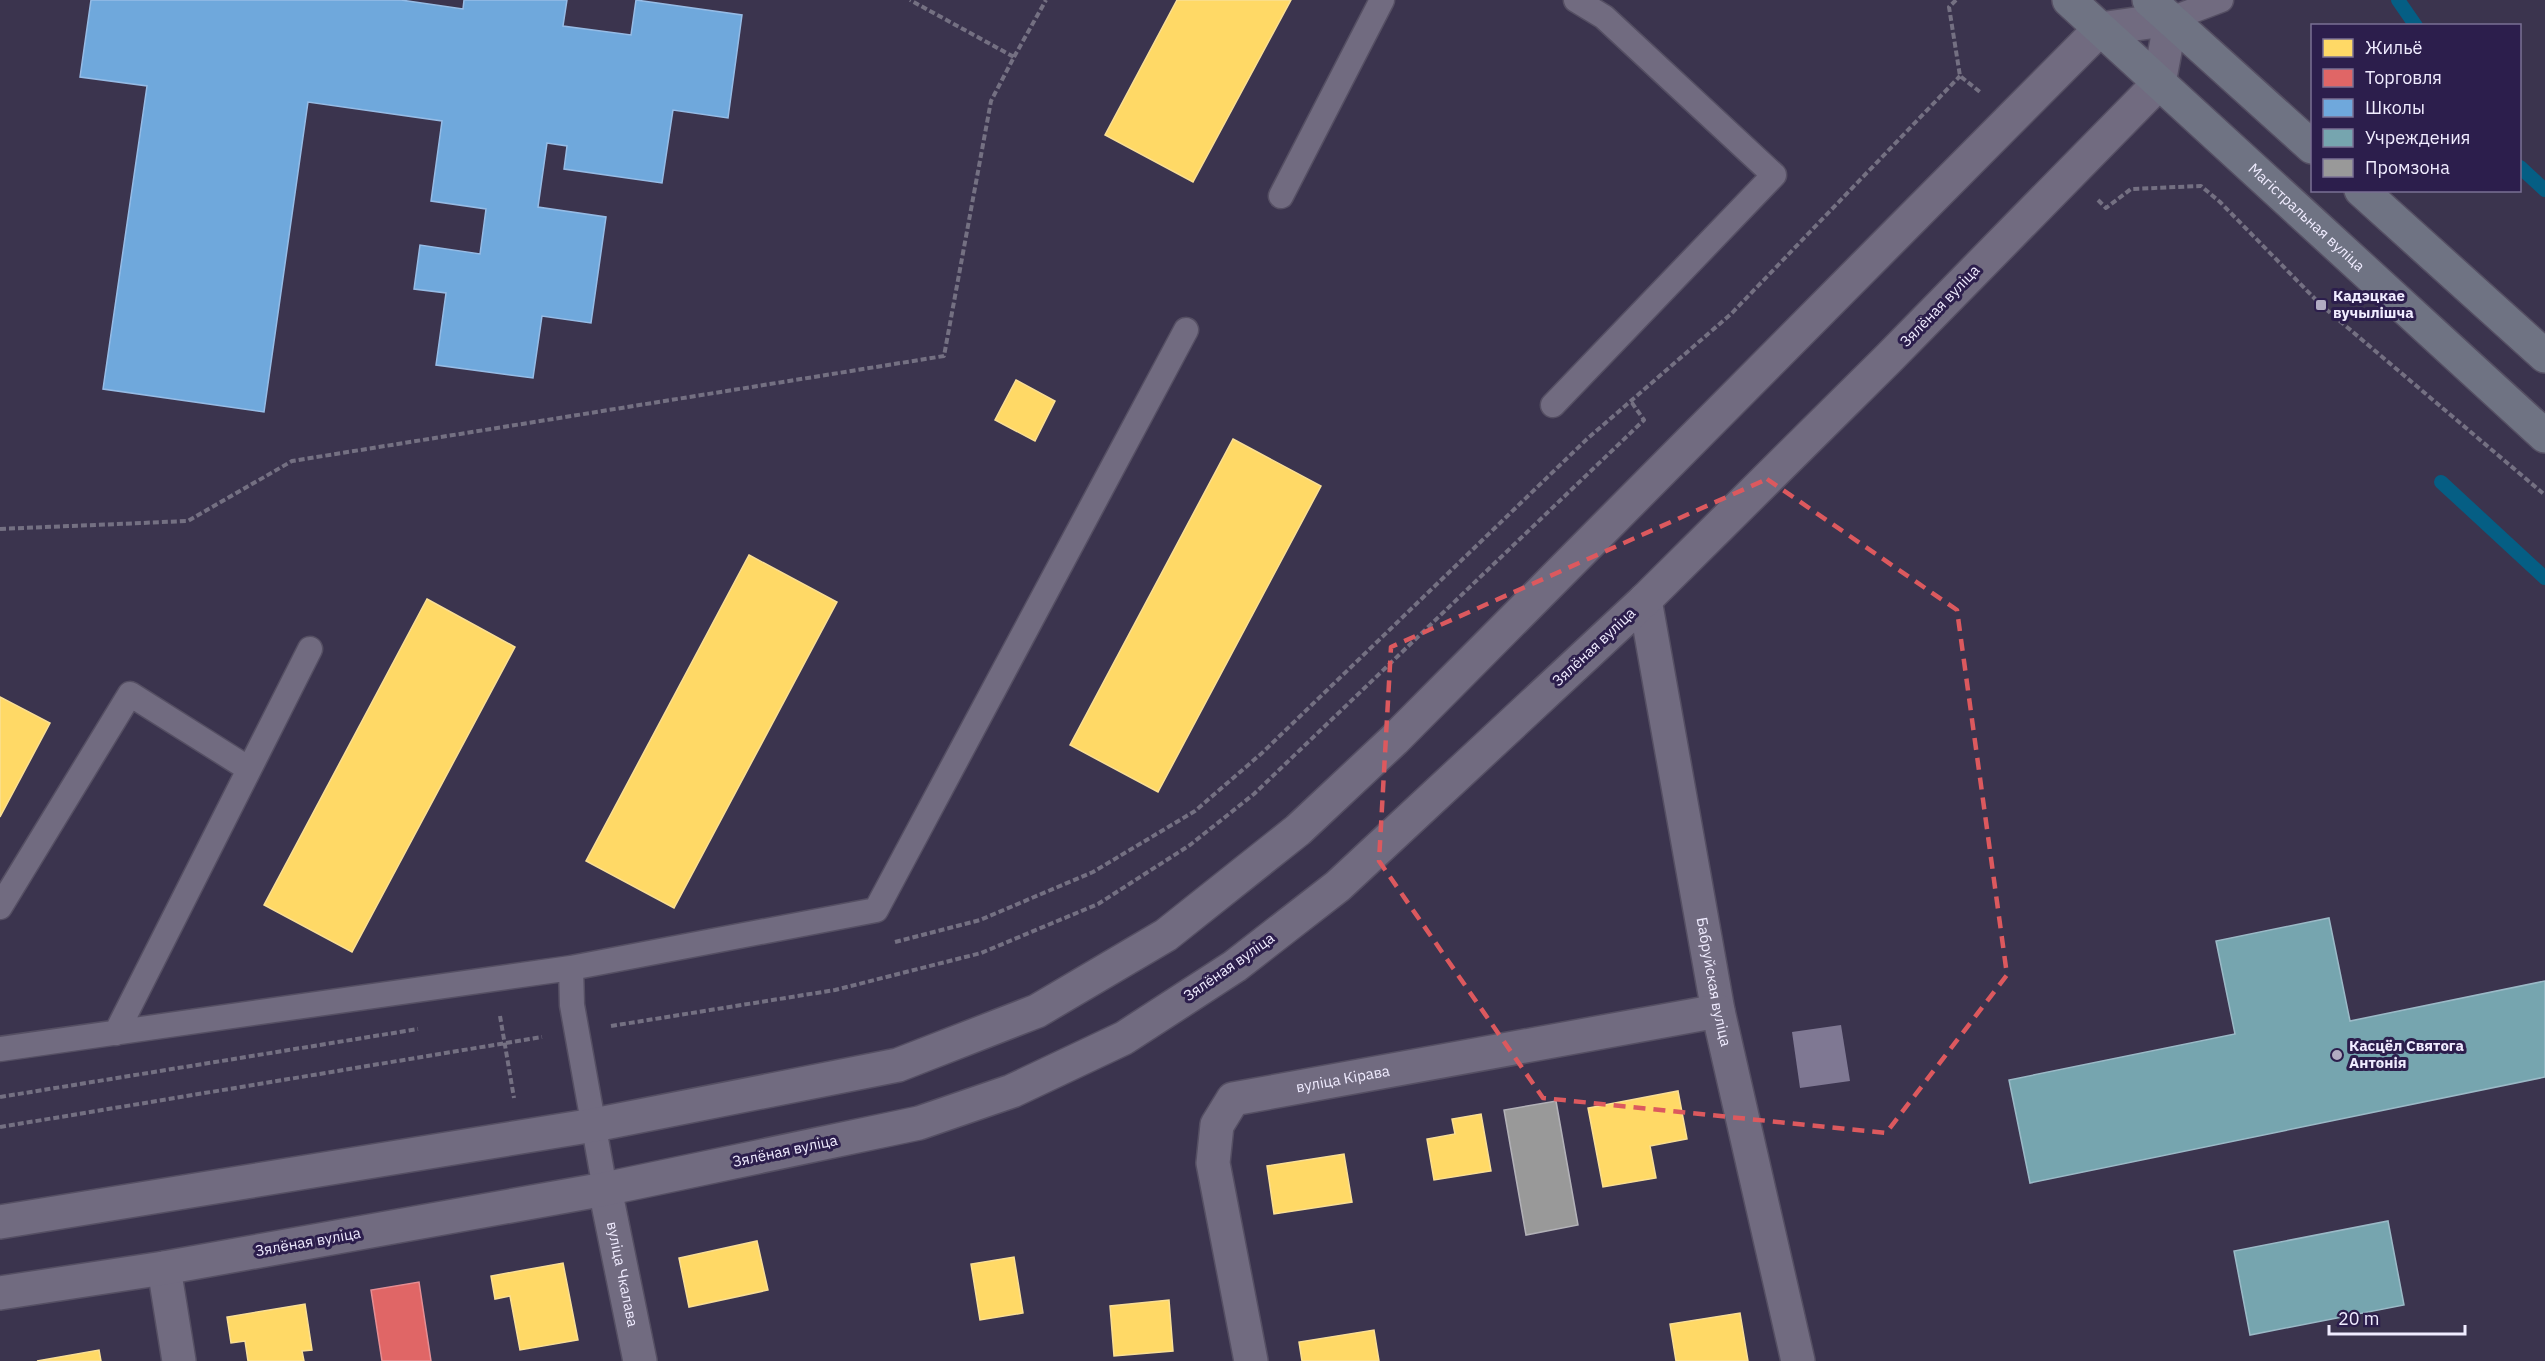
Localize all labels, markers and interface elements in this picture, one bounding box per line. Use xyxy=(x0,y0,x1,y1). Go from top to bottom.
legend xyxy=(2311,24,2521,192)
text: Жильё xyxy=(2365,36,2423,59)
text: Торговля xyxy=(2365,66,2442,89)
text: Школы xyxy=(2365,96,2425,119)
text: Учреждения xyxy=(2365,126,2470,149)
text: Промзона xyxy=(2365,156,2450,179)
street label: Магістральная вуліца xyxy=(2244,159,2369,275)
street label: Зялёная вуліца xyxy=(1896,261,1984,351)
place label: Кадэцкае вучылішча xyxy=(2333,286,2414,322)
marker: Кадэцкае вучылішча xyxy=(2314,298,2328,312)
street label: Зялёная вуліца xyxy=(1548,603,1639,690)
street label: Бабруйская вуліца xyxy=(1693,916,1736,1048)
street label: Зялёная вуліца xyxy=(1180,928,1278,1005)
place label: Касцёл Святога Антонія xyxy=(2349,1036,2464,1072)
marker: Касцёл Святога Антонія xyxy=(2330,1048,2344,1062)
street label: вуліца Кірава xyxy=(1294,1061,1391,1096)
street label: Зялёная вуліца xyxy=(731,1130,839,1171)
street label: вуліца Чкалава xyxy=(603,1220,643,1329)
street label: Зялёная вуліца xyxy=(254,1223,362,1260)
scale bar xyxy=(2329,1298,2466,1336)
text: 20 m xyxy=(2338,1307,2380,1330)

